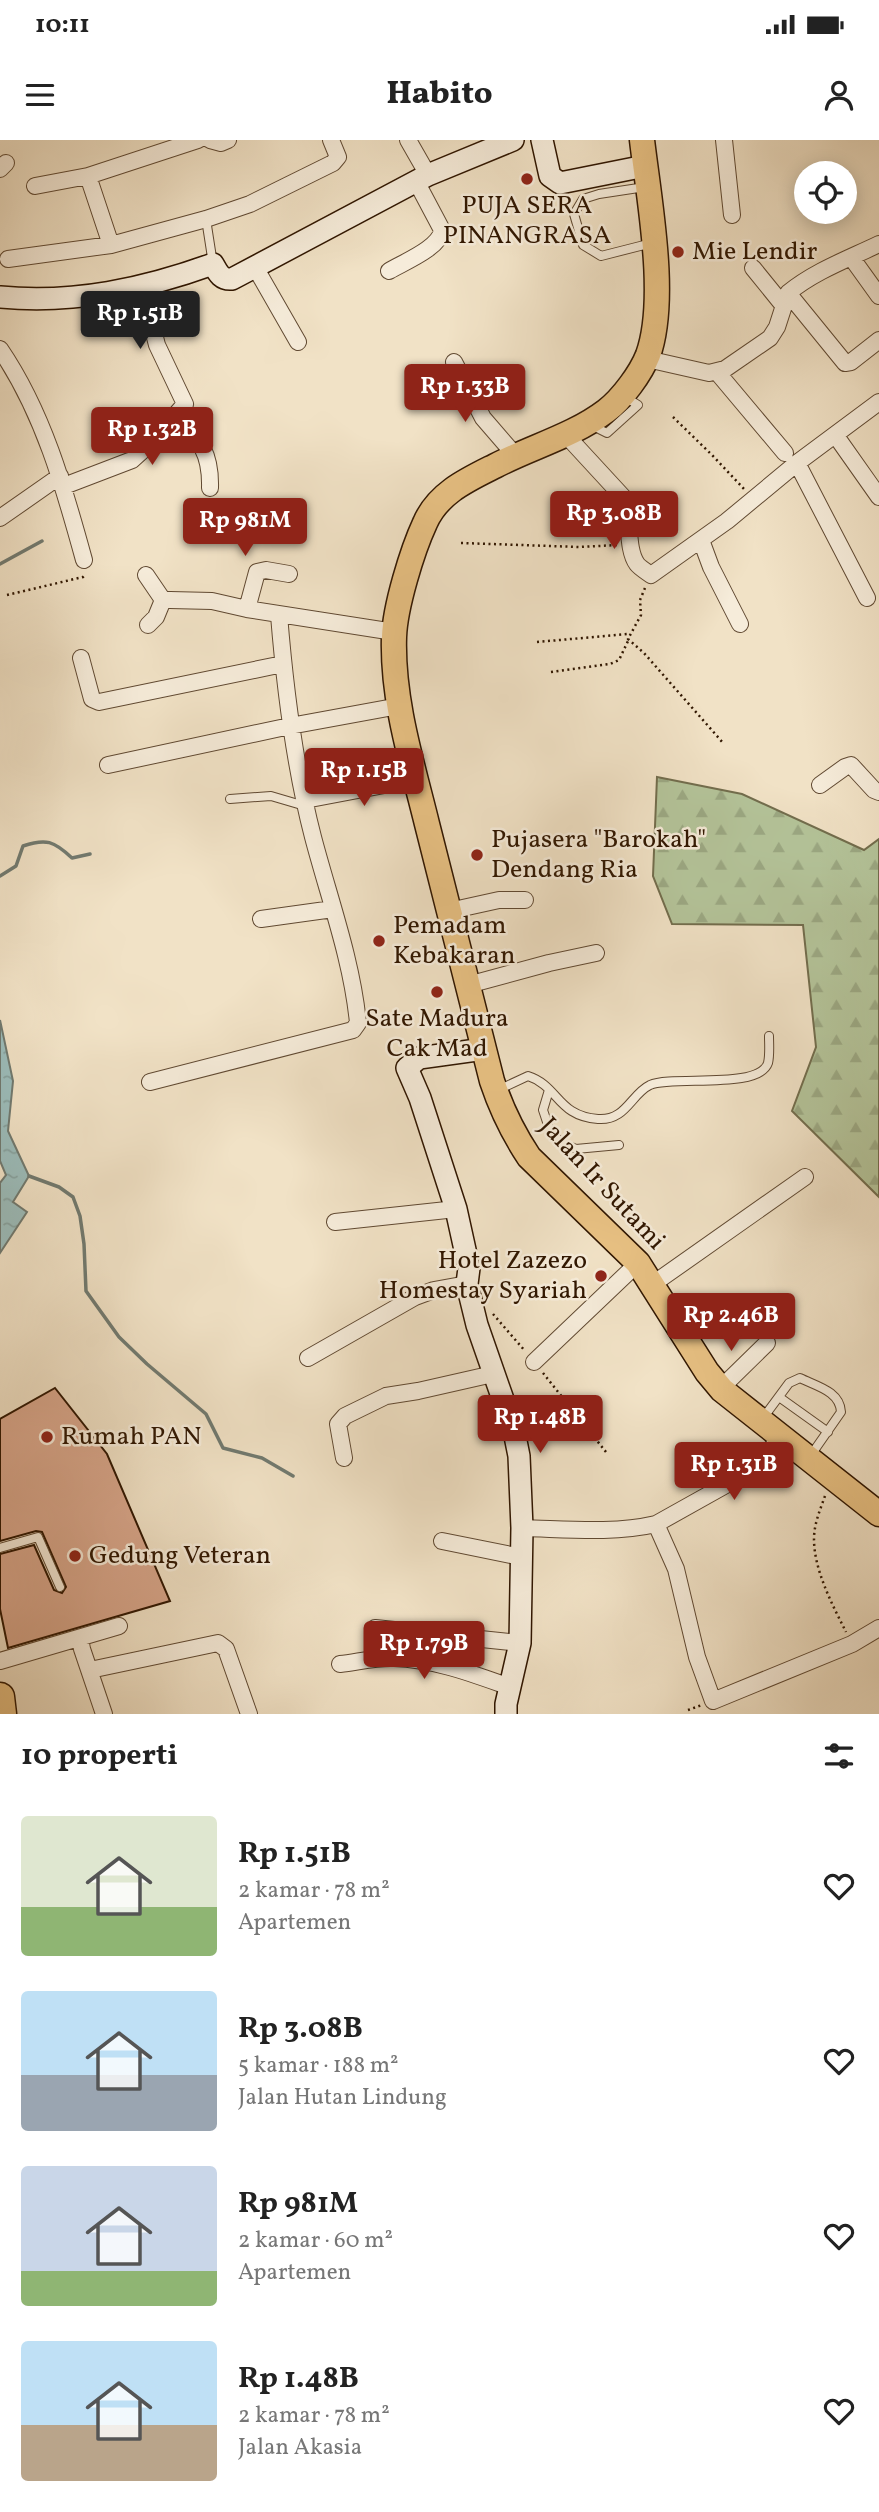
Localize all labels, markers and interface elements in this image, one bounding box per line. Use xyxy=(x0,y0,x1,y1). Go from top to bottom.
text: 10:11 xyxy=(35,7,90,43)
text: Habito xyxy=(386,73,493,117)
icon: menu xyxy=(21,76,59,114)
icon: person xyxy=(820,76,858,114)
map controls xyxy=(794,161,857,224)
button: locate xyxy=(794,161,857,224)
marker: PUJA SERA PINANGRASA xyxy=(519,171,535,187)
place label: PUJA SERA PINANGRASA xyxy=(443,188,611,254)
place label: Mie Lendir xyxy=(692,234,817,270)
marker: Mie Lendir xyxy=(670,244,686,260)
pin: Rp 1.51B xyxy=(68,292,212,351)
text: Rp 1.51B xyxy=(97,298,183,330)
pin: Rp 1.33B xyxy=(393,364,537,424)
text: Rp 1.33B xyxy=(420,371,510,403)
pin: Rp 1.32B xyxy=(80,408,224,467)
text: Rp 1.32B xyxy=(107,414,197,446)
pin: Rp 3.08B xyxy=(542,492,686,551)
pin: Rp 981M xyxy=(180,498,310,558)
text: Rp 3.08B xyxy=(566,498,662,530)
text: Rp 981M xyxy=(199,505,291,537)
pin: Rp 1.15B xyxy=(292,748,436,808)
text: Rp 1.15B xyxy=(321,755,407,787)
place label: Pujasera "Barokah" Dendang Ria xyxy=(491,822,706,888)
marker: Pujasera "Barokah" Dendang Ria xyxy=(469,847,485,863)
place label: Pemadam Kebakaran xyxy=(393,908,516,974)
marker: Pemadam Kebakaran xyxy=(371,933,387,949)
marker: Sate Madura Cak Mad xyxy=(429,984,445,1000)
place label: Sate Madura Cak Mad xyxy=(365,1001,509,1067)
street label: Jalan Ir Sutami xyxy=(531,1109,673,1259)
place label: Hotel Zazezo Homestay Syariah xyxy=(379,1243,587,1309)
marker: Hotel Zazezo Homestay Syariah xyxy=(593,1268,609,1284)
pin: Rp 2.46B xyxy=(659,1294,803,1353)
text: Rp 2.46B xyxy=(683,1300,779,1332)
pin: Rp 1.48B xyxy=(468,1396,612,1455)
text: Rp 1.48B xyxy=(494,1402,586,1434)
place label: Rumah PAN xyxy=(61,1419,202,1455)
marker: Rumah PAN xyxy=(39,1429,55,1445)
pin: Rp 1.31B xyxy=(662,1442,806,1502)
text: Rp 1.31B xyxy=(691,1449,777,1481)
place label: Gedung Veteran xyxy=(89,1538,271,1574)
marker: Gedung Veteran xyxy=(67,1548,83,1564)
pin: Rp 1.79B xyxy=(352,1622,496,1681)
text: Rp 1.79B xyxy=(380,1628,468,1660)
text: 10 properti xyxy=(21,1735,178,1777)
icon: filters xyxy=(820,1737,858,1775)
text: Rp 1.51B xyxy=(238,1833,351,1875)
icon: home xyxy=(77,1844,161,1928)
icon: heart xyxy=(820,1867,858,1905)
text: 2 kamar · 78 m² xyxy=(238,1875,390,1907)
text: Apartemen xyxy=(238,1907,351,1939)
text: Rp 3.08B xyxy=(238,2008,363,2050)
icon: home xyxy=(77,2019,161,2103)
icon: heart xyxy=(820,2042,858,2080)
text: 5 kamar · 188 m² xyxy=(238,2050,399,2082)
text: Jalan Hutan Lindung xyxy=(238,2082,447,2114)
text: Rp 981M xyxy=(238,2183,358,2225)
icon: home xyxy=(77,2194,161,2278)
icon: heart xyxy=(820,2217,858,2255)
text: 2 kamar · 60 m² xyxy=(238,2225,393,2257)
text: Apartemen xyxy=(238,2257,351,2289)
text: Rp 1.48B xyxy=(238,2358,359,2400)
icon: home xyxy=(77,2369,161,2453)
icon: heart xyxy=(820,2392,858,2430)
text: 2 kamar · 78 m² xyxy=(238,2400,390,2432)
text: Jalan Akasia xyxy=(238,2432,362,2464)

